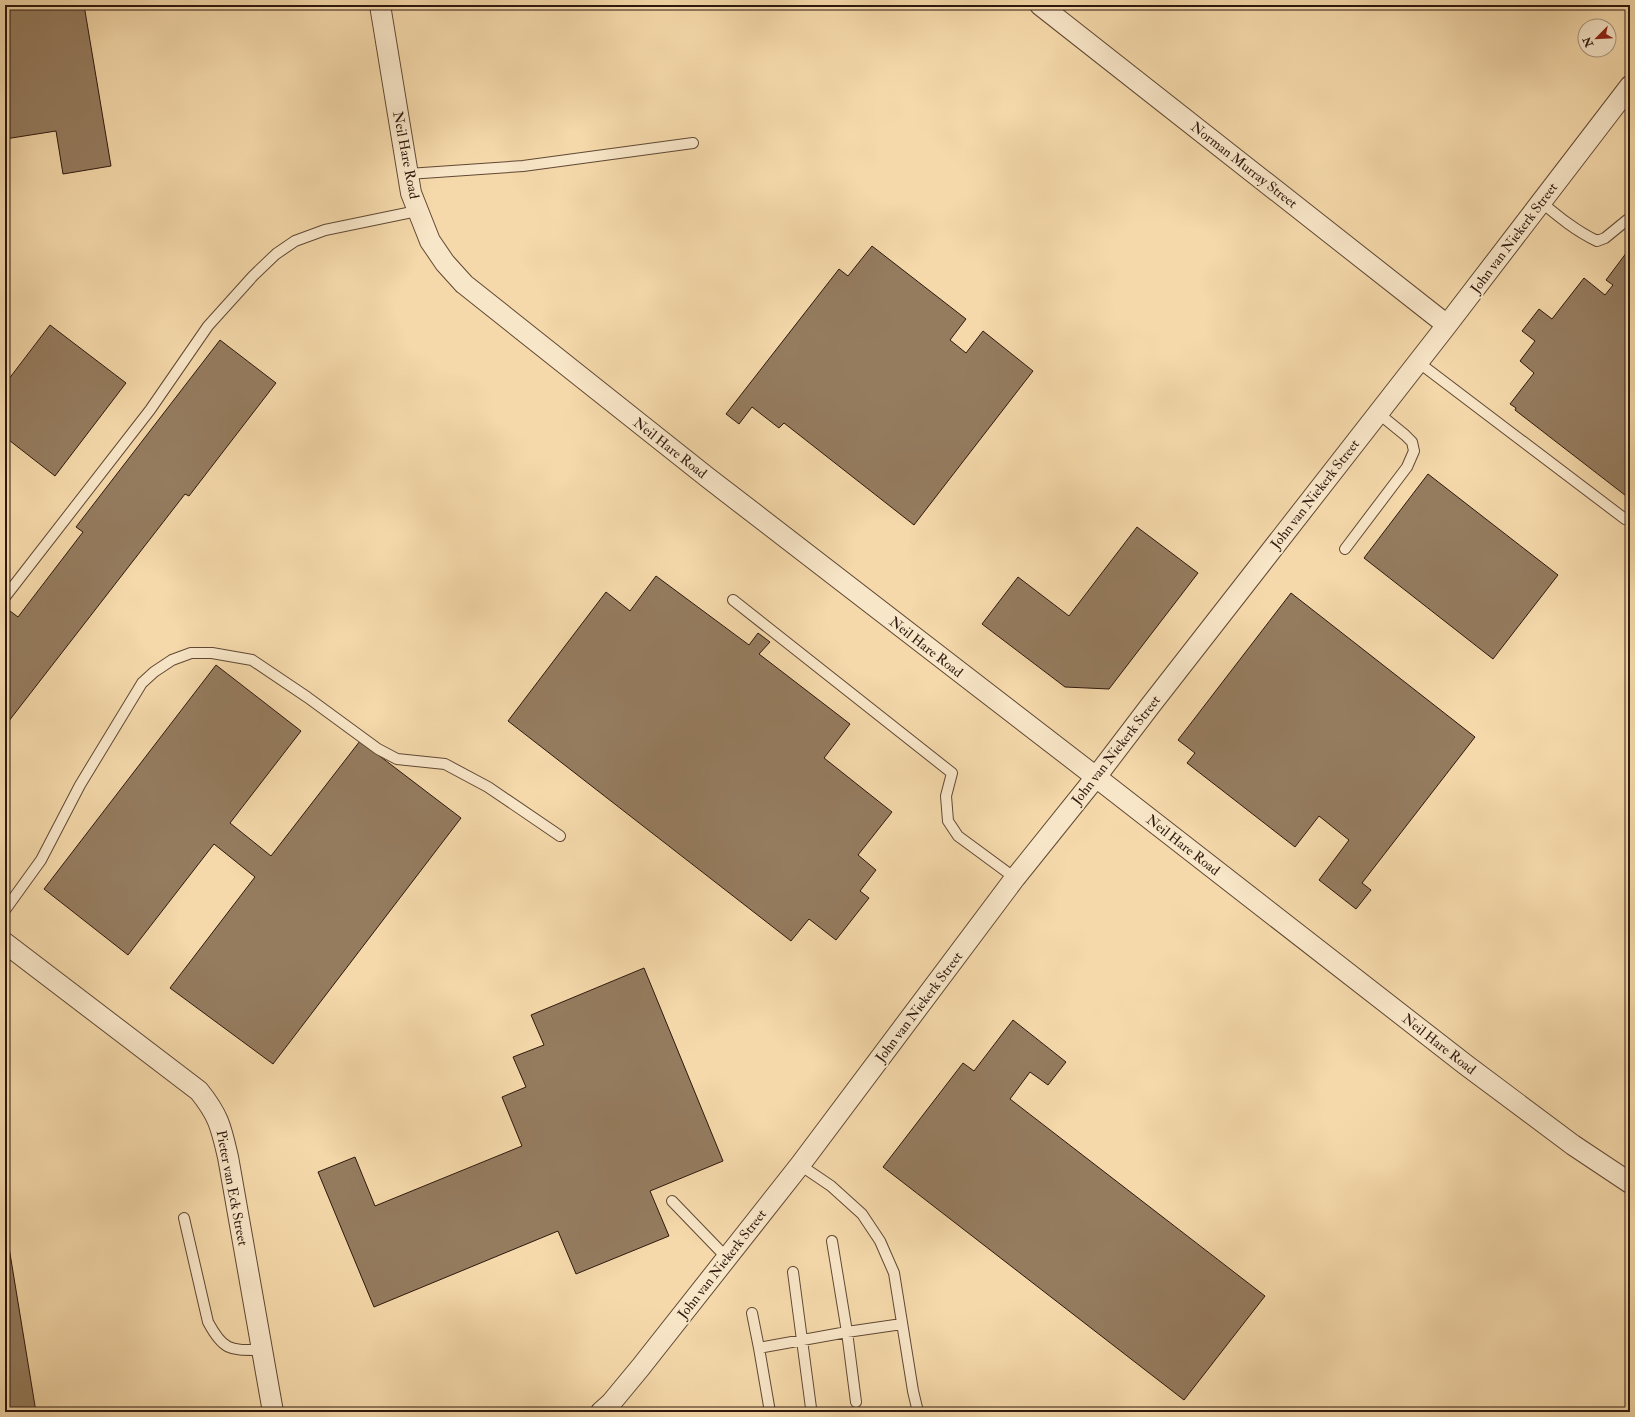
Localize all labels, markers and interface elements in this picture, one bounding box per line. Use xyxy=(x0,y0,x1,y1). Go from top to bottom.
north arrow xyxy=(1577,18,1617,58)
text: N xyxy=(1580,34,1597,50)
street label: Neil Hare Road xyxy=(389,110,423,200)
street label: Norman Murray Street xyxy=(1187,118,1301,213)
street label: John van Niekerk Street xyxy=(1466,179,1561,298)
street label: Neil Hare Road xyxy=(630,414,710,482)
street label: John van Niekerk Street xyxy=(1266,435,1363,553)
street label: Neil Hare Road xyxy=(886,613,966,681)
street label: John van Niekerk Street xyxy=(1067,691,1164,809)
street label: Neil Hare Road xyxy=(1143,811,1223,879)
street label: John van Niekerk Street xyxy=(871,948,966,1067)
street label: Neil Hare Road xyxy=(1399,1010,1479,1078)
street label: Pieter van Eck Street xyxy=(212,1129,252,1248)
street label: John van Niekerk Street xyxy=(673,1205,770,1323)

